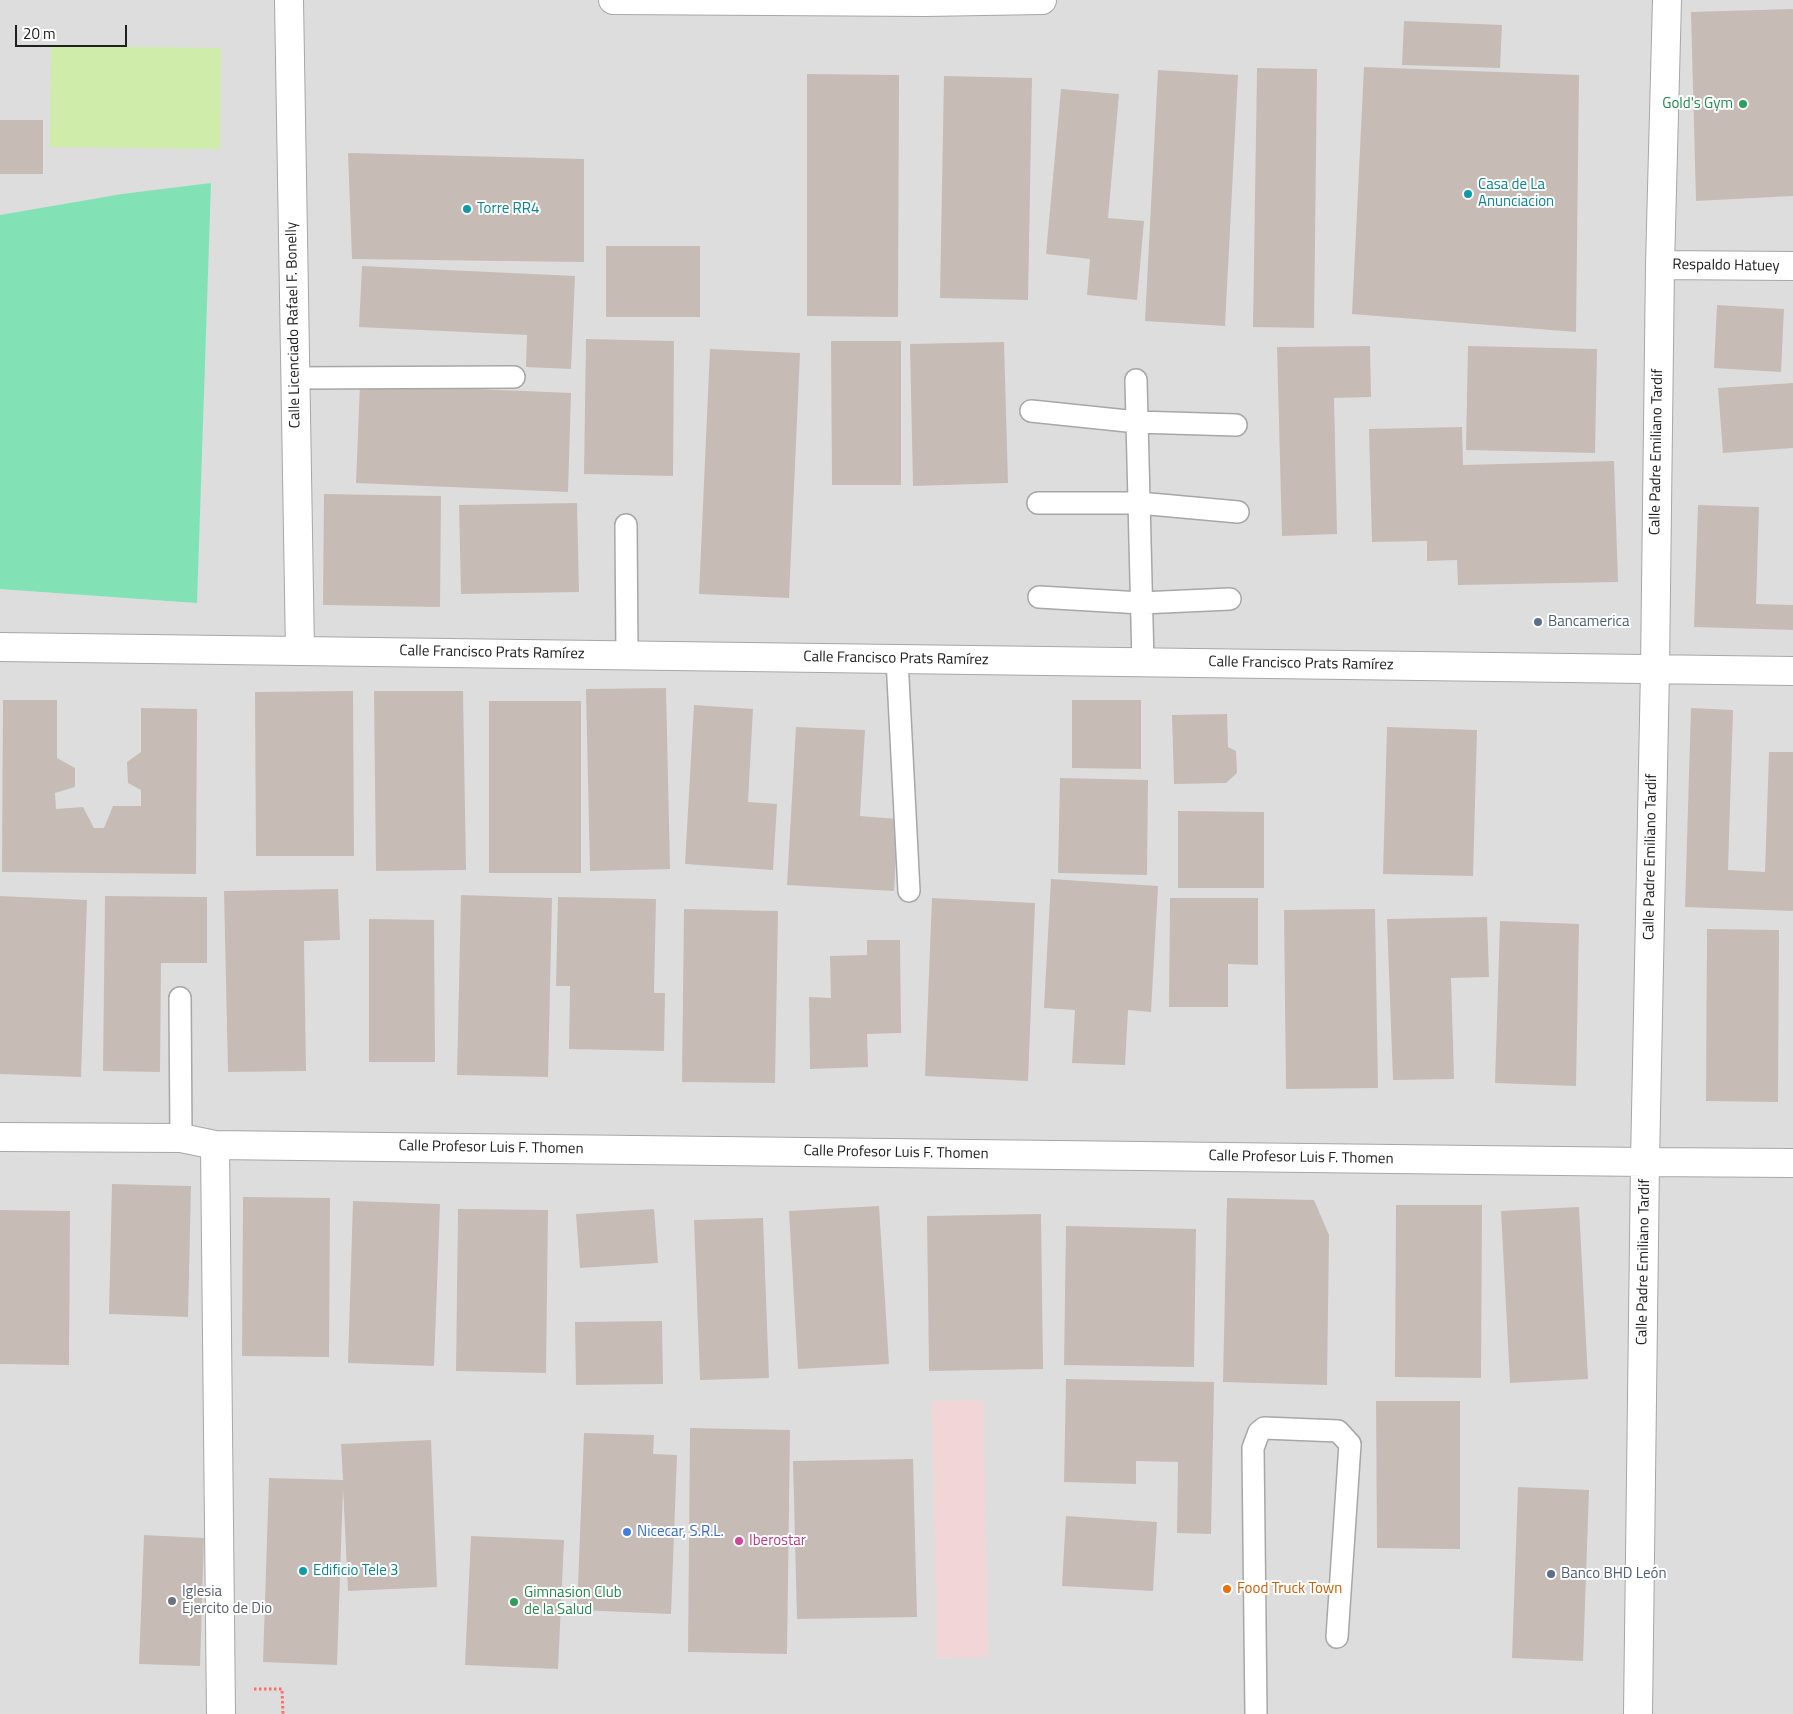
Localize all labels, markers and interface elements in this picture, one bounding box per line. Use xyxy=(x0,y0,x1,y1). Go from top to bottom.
scale bar xyxy=(18,15,130,47)
text: 20 m xyxy=(23,22,56,45)
place label: Gold's Gym xyxy=(1662,95,1733,113)
marker: Gold's Gym xyxy=(1737,98,1749,110)
place label: Casa de La Anunciacion xyxy=(1478,176,1554,211)
marker: Casa de La Anunciacion xyxy=(1462,188,1474,200)
place label: Torre RR4 xyxy=(477,200,539,218)
marker: Torre RR4 xyxy=(461,203,473,215)
street label: Calle Licenciado Rafael F. Bonelly xyxy=(283,222,305,428)
street label: Respaldo Hatuey xyxy=(1672,256,1780,276)
street label: Calle Padre Emiliano Tardif xyxy=(1647,369,1667,535)
place label: Bancamerica xyxy=(1548,613,1630,631)
marker: Bancamerica xyxy=(1532,616,1544,628)
street label: Calle Francisco Prats Ramírez xyxy=(399,642,585,664)
street label: Calle Francisco Prats Ramírez xyxy=(803,648,989,670)
street label: Calle Francisco Prats Ramírez xyxy=(1208,653,1394,675)
street label: Calle Padre Emiliano Tardif xyxy=(1641,774,1661,940)
street label: Calle Profesor Luis F. Thomen xyxy=(398,1137,584,1159)
street label: Calle Profesor Luis F. Thomen xyxy=(803,1142,989,1164)
street label: Calle Profesor Luis F. Thomen xyxy=(1208,1147,1394,1169)
street label: Calle Padre Emiliano Tardif xyxy=(1634,1179,1654,1345)
place label: Nicecar, S.R.L. xyxy=(637,1523,724,1541)
marker: Nicecar, S.R.L. xyxy=(621,1526,633,1538)
place label: Iberostar xyxy=(749,1532,806,1550)
marker: Iberostar xyxy=(733,1535,745,1547)
place label: Edificio Tele 3 xyxy=(313,1562,399,1580)
marker: Edificio Tele 3 xyxy=(297,1565,309,1577)
place label: Banco BHD León xyxy=(1561,1565,1666,1583)
marker: Banco BHD León xyxy=(1545,1568,1557,1580)
place label: Food Truck Town xyxy=(1237,1580,1342,1598)
place label: Iglesia Ejercito de Dio xyxy=(182,1583,272,1618)
marker: Food Truck Town xyxy=(1221,1583,1233,1595)
place label: Gimnasion Club de la Salud xyxy=(524,1584,622,1619)
marker: Iglesia Ejercito de Dio xyxy=(166,1595,178,1607)
marker: Gimnasion Club de la Salud xyxy=(508,1596,520,1608)

